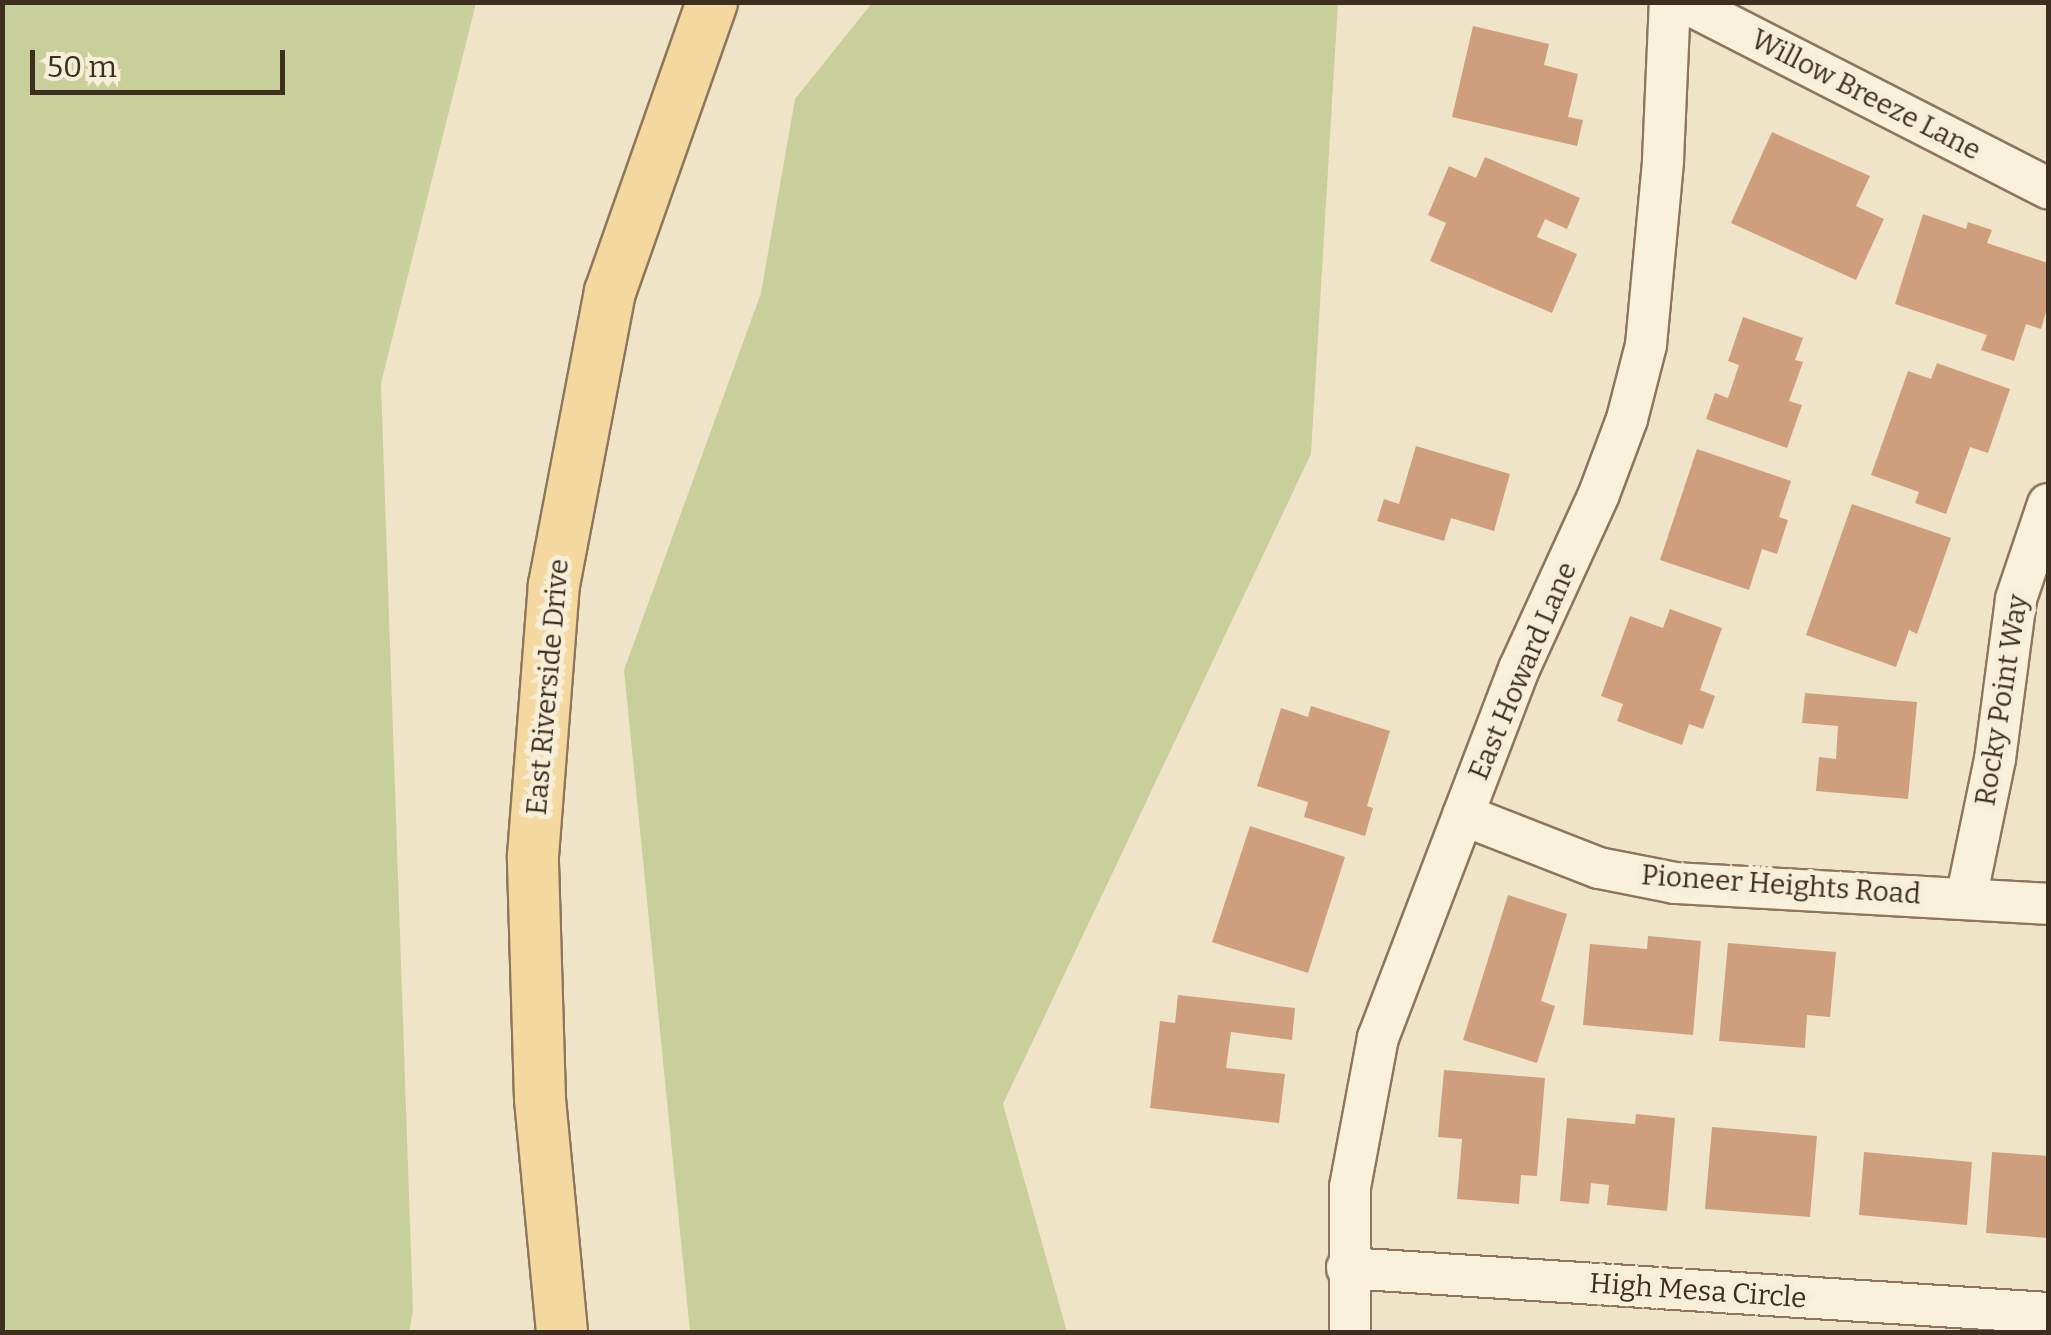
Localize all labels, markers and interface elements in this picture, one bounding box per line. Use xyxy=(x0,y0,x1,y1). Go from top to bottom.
street label: Willow Breeze Lane xyxy=(1746,23,1986,167)
scale bar xyxy=(35,30,290,92)
text: 50 m xyxy=(47,49,117,85)
street label: East Howard Lane xyxy=(1462,557,1584,785)
street label: East Riverside Drive xyxy=(520,558,576,816)
street label: Rocky Point Way xyxy=(1969,592,2035,808)
street label: Pioneer Heights Road xyxy=(1640,858,1922,912)
street label: High Mesa Circle xyxy=(1588,1267,1808,1315)

